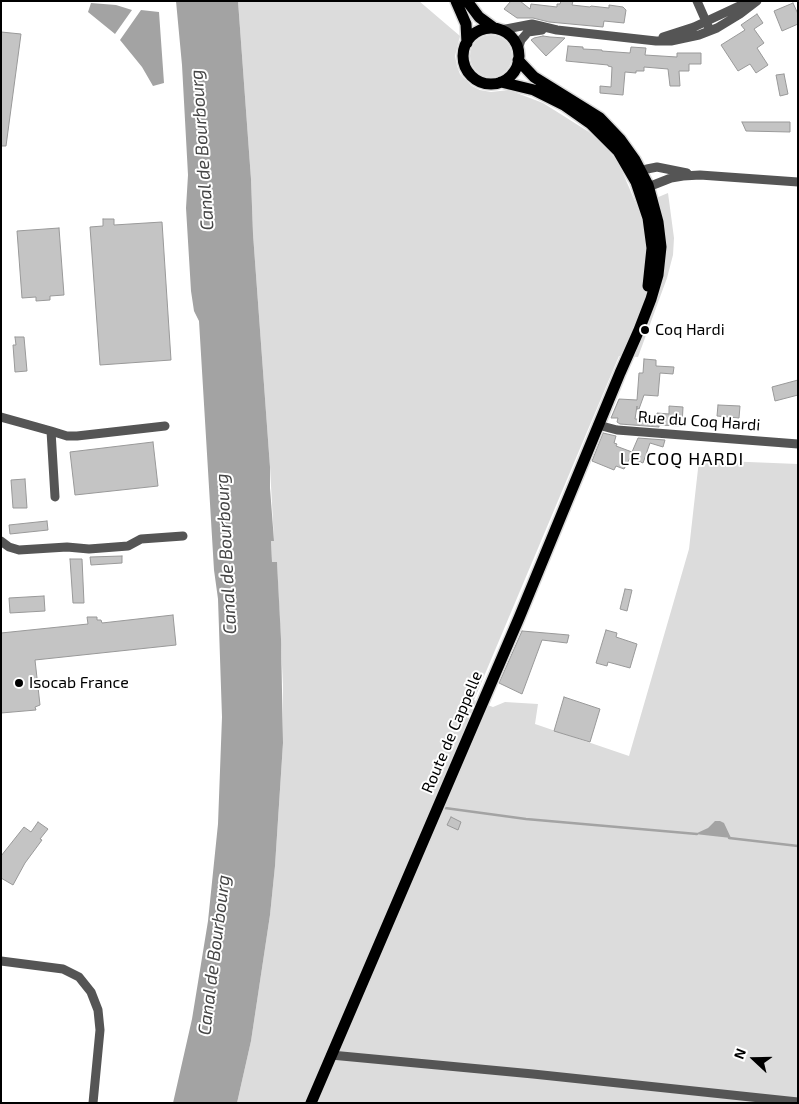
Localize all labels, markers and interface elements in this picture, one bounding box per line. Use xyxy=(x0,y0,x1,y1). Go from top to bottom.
water label: Canal de Bourbourg xyxy=(186,69,218,231)
place label: Coq Hardi xyxy=(655,320,725,340)
marker: Coq Hardi xyxy=(639,324,651,336)
street label: Rue du Coq Hardi xyxy=(637,407,761,435)
district label: LE COQ HARDI xyxy=(618,448,746,470)
water label: Canal de Bourbourg xyxy=(211,473,241,635)
street label: Route de Cappelle xyxy=(418,668,486,796)
place label: Isocab France xyxy=(29,673,129,693)
marker: Isocab France xyxy=(13,677,25,689)
water label: Canal de Bourbourg xyxy=(193,874,235,1036)
north arrow xyxy=(729,1034,779,1084)
text: N xyxy=(730,1046,749,1061)

